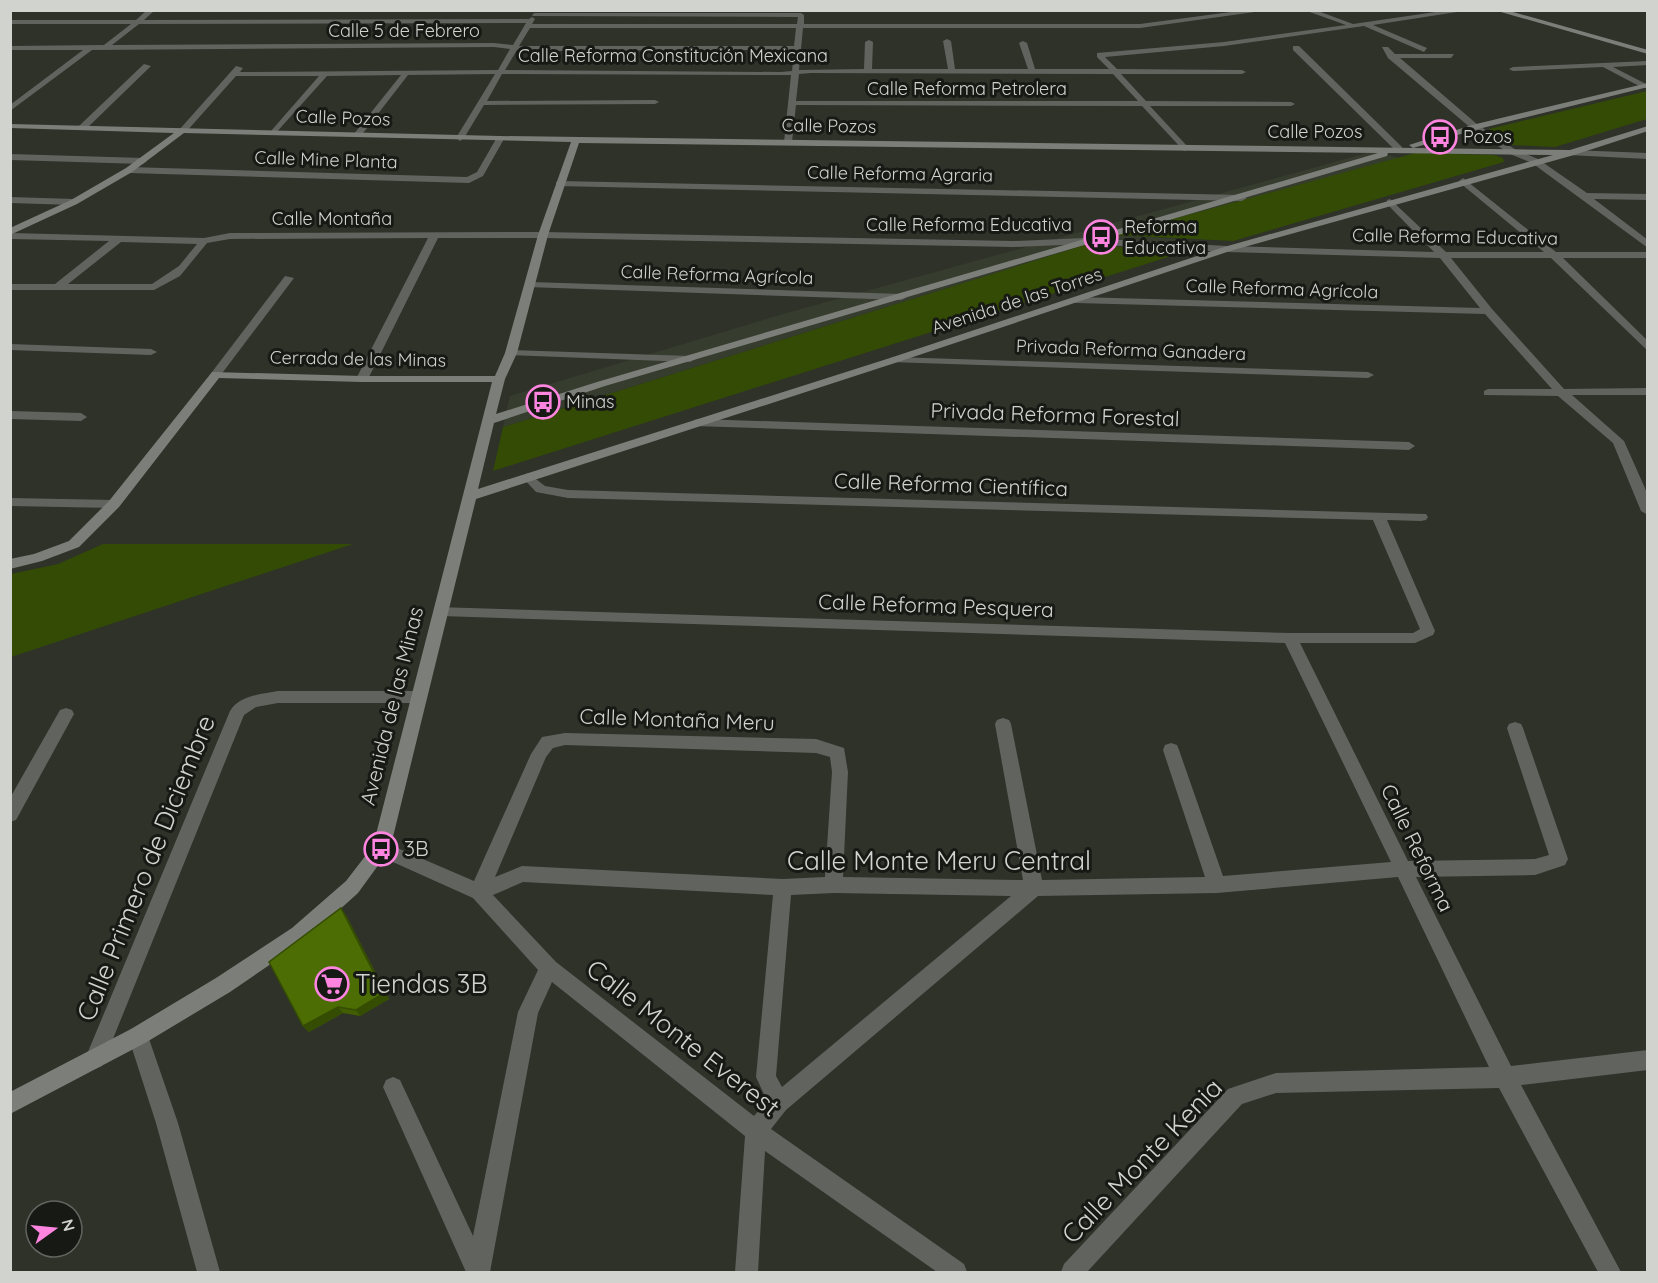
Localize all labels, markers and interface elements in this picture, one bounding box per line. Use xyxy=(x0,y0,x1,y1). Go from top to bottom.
street label: Calle 5 de Febrero xyxy=(328,19,480,42)
street label: Calle Reforma Constitución Mexicana xyxy=(518,44,828,67)
street label: Calle Reforma Petrolera xyxy=(867,77,1067,100)
street label: Calle Pozos xyxy=(295,104,391,131)
street label: Calle Pozos xyxy=(781,113,877,138)
bus stop icon: Pozos xyxy=(1422,119,1458,155)
street label: Calle Pozos xyxy=(1268,120,1362,143)
place label: Pozos xyxy=(1463,125,1512,148)
street label: Calle Mine Planta xyxy=(254,146,398,173)
street label: Calle Reforma Agraria xyxy=(807,160,993,187)
street label: Calle Montaña xyxy=(272,207,392,230)
street label: Calle Reforma Educativa xyxy=(866,213,1072,236)
place label: Reforma Educativa xyxy=(1124,215,1206,259)
bus stop icon: Reforma Educativa xyxy=(1083,219,1119,255)
street label: Calle Reforma Educativa xyxy=(1352,223,1558,250)
street label: Calle Reforma Agrícola xyxy=(620,260,814,289)
street label: Avenida de las Torres xyxy=(929,262,1105,339)
street label: Calle Reforma Agrícola xyxy=(1185,274,1379,303)
street label: Privada Reforma Ganadera xyxy=(1016,334,1247,365)
street label: Cerrada de las Minas xyxy=(270,345,446,372)
bus stop icon: Minas xyxy=(525,384,561,420)
place label: Minas xyxy=(566,390,615,413)
street label: Privada Reforma Forestal xyxy=(930,397,1180,431)
street label: Calle Reforma Científica xyxy=(834,467,1068,501)
street label: Calle Reforma Pesquera xyxy=(818,588,1054,622)
street label: Avenida de las Minas xyxy=(354,604,428,808)
street label: Calle Montaña Meru xyxy=(579,703,775,735)
street label: Calle Primero de Diciembre xyxy=(69,710,222,1026)
street label: Calle Reforma xyxy=(1376,780,1460,916)
bus stop icon: 3B xyxy=(363,831,399,867)
place label: 3B xyxy=(404,835,429,861)
street label: Calle Monte Meru Central xyxy=(787,844,1091,877)
street label: Calle Monte Everest xyxy=(580,952,787,1123)
supermarket icon: Tiendas 3B xyxy=(314,966,350,1002)
place label: Tiendas 3B xyxy=(355,967,487,1000)
street label: Calle Monte Kenia xyxy=(1054,1071,1229,1250)
north arrow xyxy=(24,1199,84,1259)
text: N xyxy=(57,1217,80,1233)

